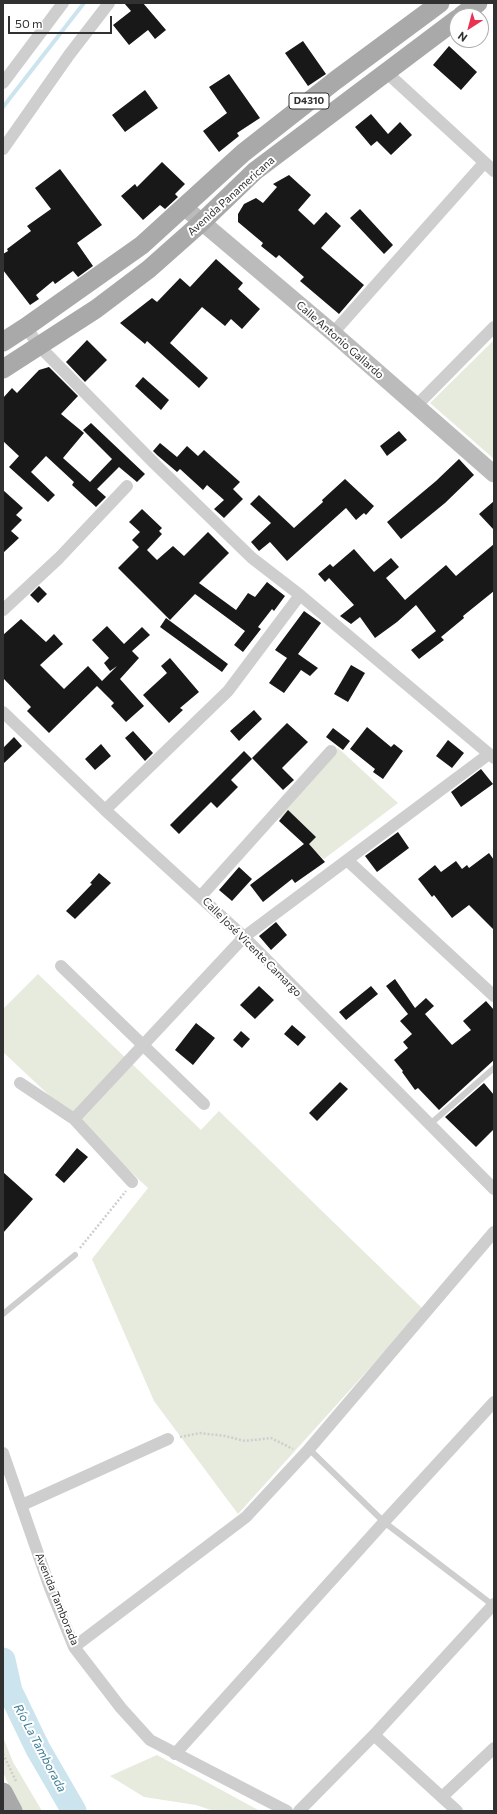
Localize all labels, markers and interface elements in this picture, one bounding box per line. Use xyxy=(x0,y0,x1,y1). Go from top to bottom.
scale bar xyxy=(10,8,114,34)
north arrow xyxy=(449,8,489,48)
text: 50 m xyxy=(15,16,43,30)
text: N xyxy=(455,30,469,45)
road number: D4310 xyxy=(289,93,329,109)
street label: Avenida Panamericana xyxy=(185,154,277,238)
street label: Calle Antonio Gallardo xyxy=(293,298,387,382)
street label: Calle José Vicente Camargo xyxy=(200,895,304,999)
street label: Avenida Tamborada xyxy=(32,1551,82,1647)
water label: Río La Tamborada xyxy=(11,1701,69,1795)

